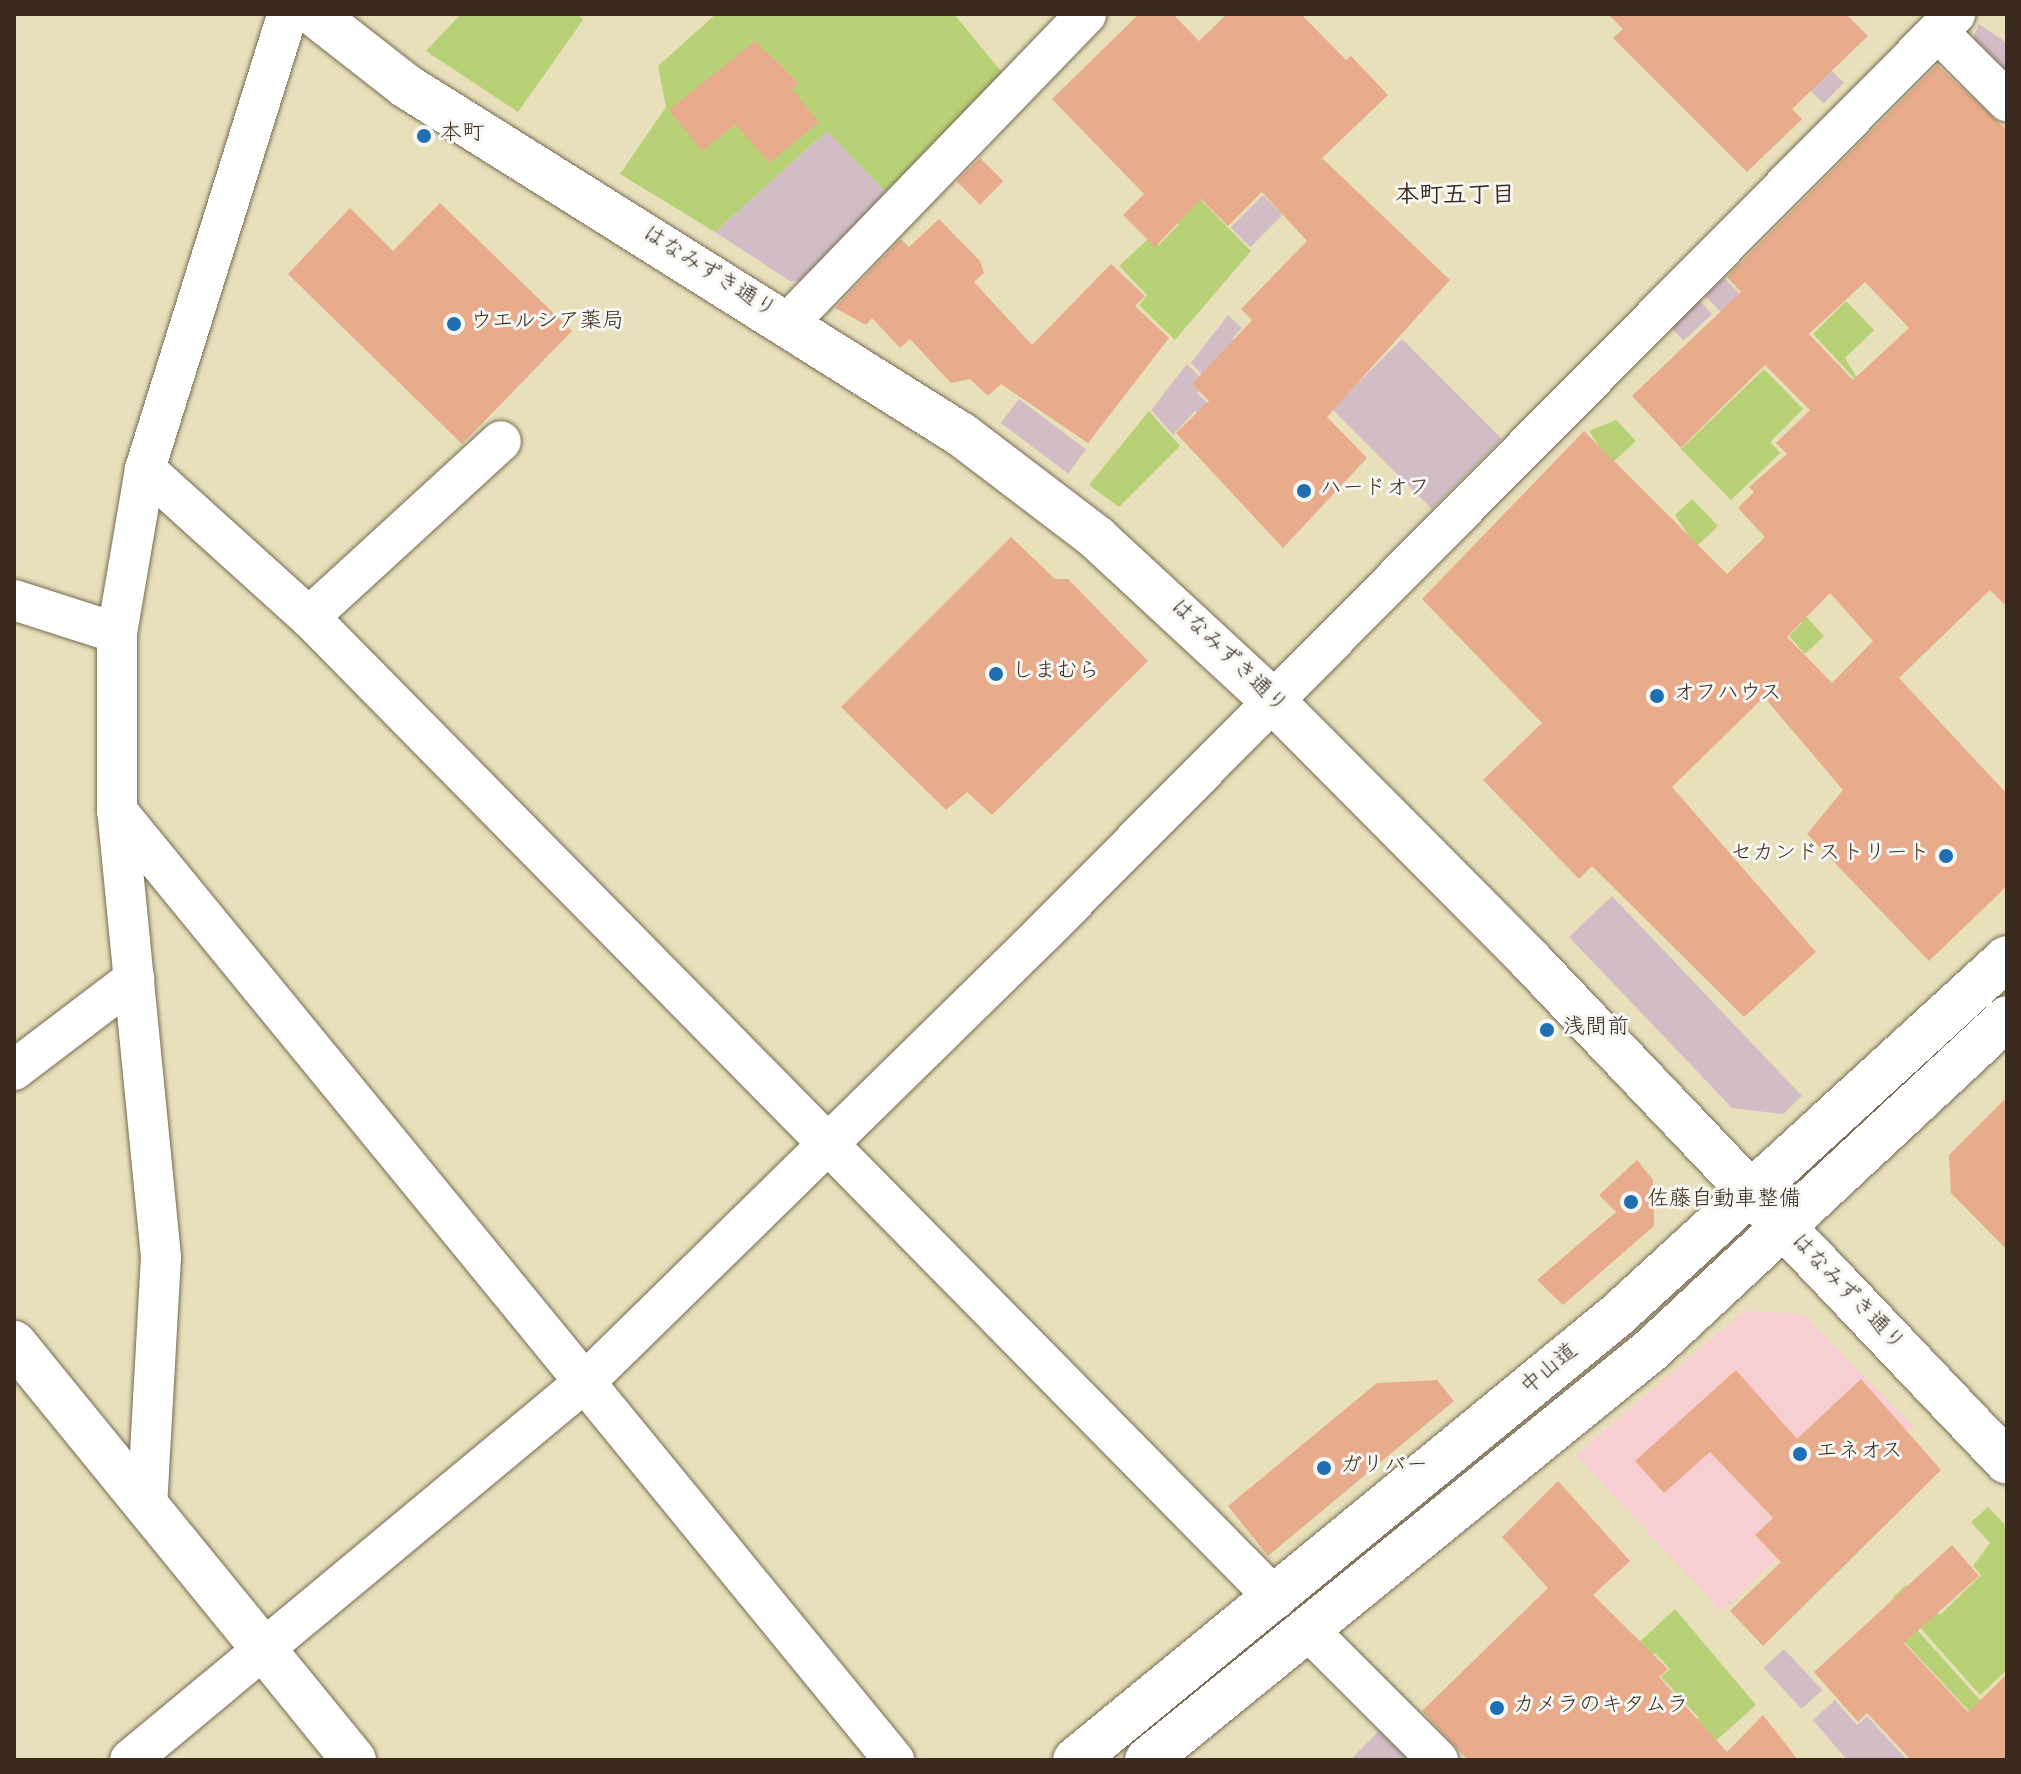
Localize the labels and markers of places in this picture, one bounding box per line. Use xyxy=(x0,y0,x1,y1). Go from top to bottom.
place label: 本町 xyxy=(440,123,484,149)
marker: 本町 xyxy=(415,127,433,145)
place label: ウエルシア薬局 xyxy=(470,311,624,337)
marker: ウエルシア薬局 xyxy=(445,315,463,333)
place label: ハードオフ xyxy=(1320,478,1430,504)
marker: ハードオフ xyxy=(1295,482,1313,500)
place label: しまむら xyxy=(1012,661,1100,687)
marker: しまむら xyxy=(987,665,1005,683)
place label: オフハウス xyxy=(1673,683,1783,709)
marker: オフハウス xyxy=(1648,687,1666,705)
place label: セカンドストリート xyxy=(1732,843,1930,869)
marker: セカンドストリート xyxy=(1937,847,1955,865)
place label: 浅間前 xyxy=(1563,1017,1629,1043)
marker: 浅間前 xyxy=(1538,1021,1556,1039)
place label: 佐藤自動車整備 xyxy=(1647,1189,1801,1215)
marker: 佐藤自動車整備 xyxy=(1622,1193,1640,1211)
place label: エネオス xyxy=(1816,1441,1904,1467)
marker: エネオス xyxy=(1791,1445,1809,1463)
place label: ガリバー xyxy=(1340,1455,1428,1481)
marker: ガリバー xyxy=(1315,1459,1333,1477)
place label: カメラのキタムラ xyxy=(1513,1695,1689,1721)
marker: カメラのキタムラ xyxy=(1488,1699,1506,1717)

